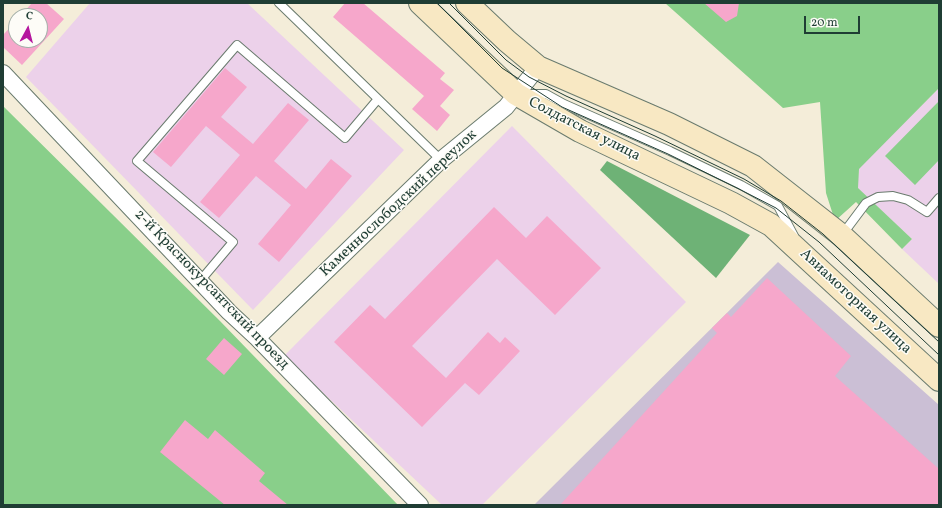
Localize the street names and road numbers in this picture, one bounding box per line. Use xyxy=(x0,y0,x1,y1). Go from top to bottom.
street label: Солдатская улица xyxy=(525,94,643,166)
street label: Каменнослободский переулок xyxy=(317,127,481,281)
street label: 2-й Краснокурсантский проезд xyxy=(130,206,292,374)
street label: Авиамоторная улица xyxy=(795,246,915,358)

